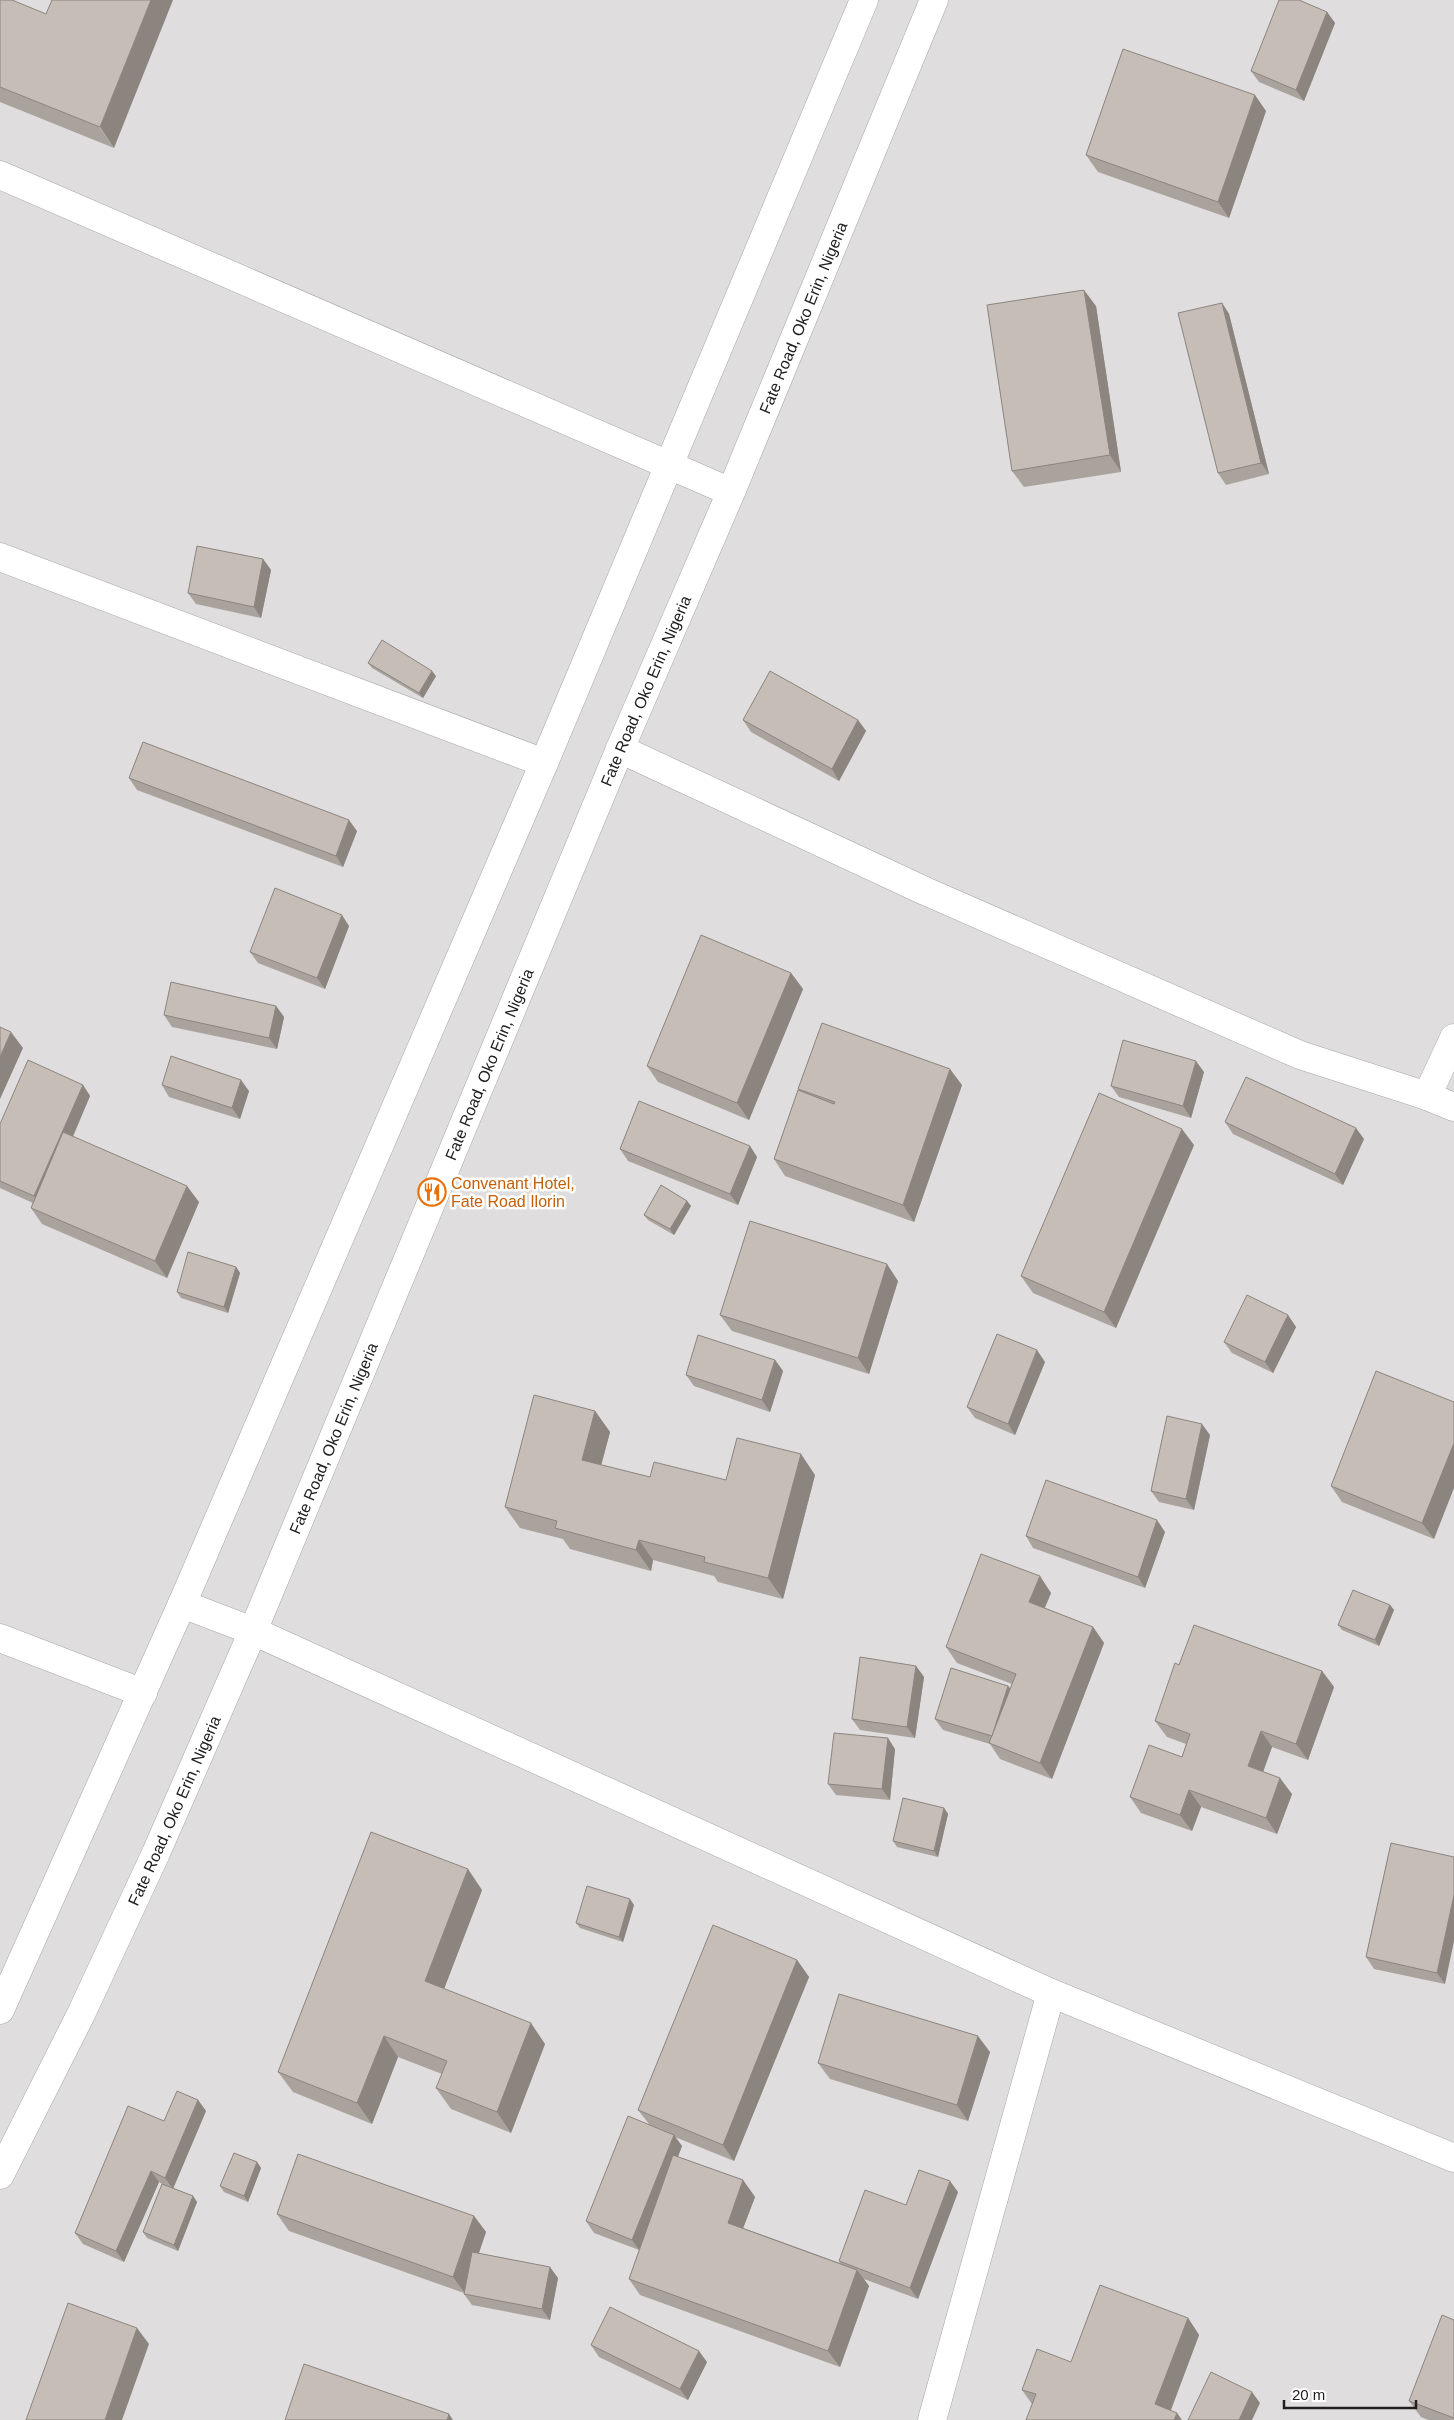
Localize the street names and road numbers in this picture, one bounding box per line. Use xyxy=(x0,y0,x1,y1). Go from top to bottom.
street label: Fate Road, Oko Erin, Nigeria xyxy=(756,219,851,416)
street label: Fate Road, Oko Erin, Nigeria xyxy=(598,593,694,789)
street label: Fate Road, Oko Erin, Nigeria xyxy=(442,966,537,1163)
street label: Fate Road, Oko Erin, Nigeria xyxy=(286,1340,381,1537)
street label: Fate Road, Oko Erin, Nigeria xyxy=(125,1713,224,1908)

